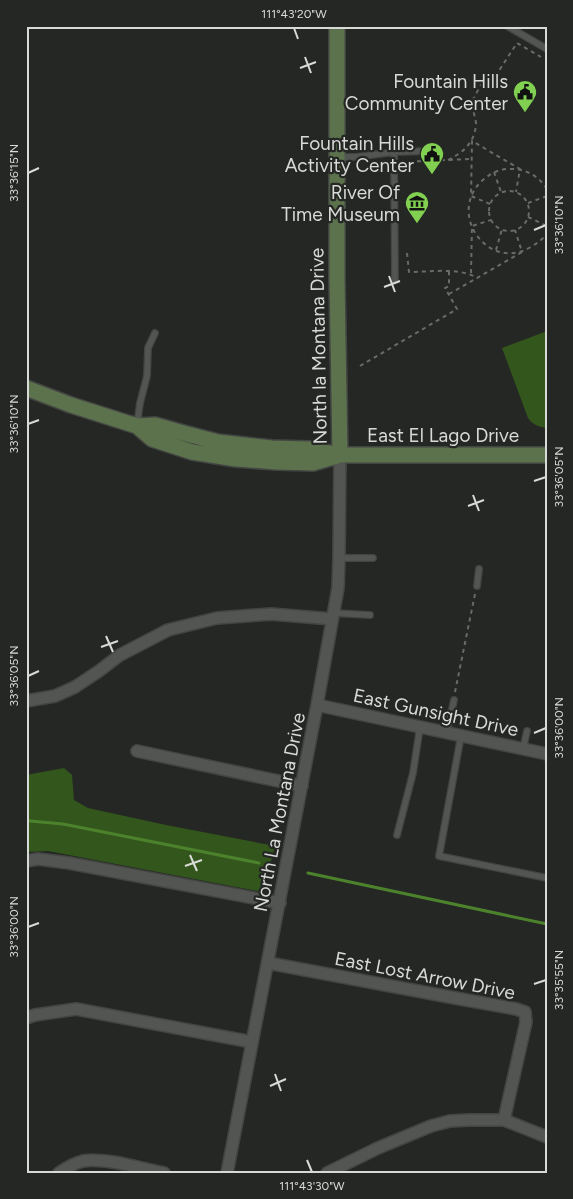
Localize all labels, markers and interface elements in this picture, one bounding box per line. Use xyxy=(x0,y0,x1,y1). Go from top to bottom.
text: 111°43'20"W xyxy=(261,7,327,21)
place label: Fountain Hills Community Center xyxy=(345,70,509,115)
public building icon: Fountain Hills Community Center xyxy=(512,79,538,113)
place label: Fountain Hills Activity Center xyxy=(285,132,415,177)
public building icon: Fountain Hills Activity Center xyxy=(419,141,445,175)
text: 33°36'15"N xyxy=(7,144,21,202)
place label: River Of Time Museum xyxy=(281,181,400,226)
museum icon: River Of Time Museum xyxy=(404,190,430,224)
text: 33°36'10"N xyxy=(552,196,566,254)
street label: North la Montana Drive xyxy=(305,247,332,444)
text: 33°36'10"N xyxy=(7,395,21,453)
street label: East El Lago Drive xyxy=(367,424,519,447)
text: 33°36'05"N xyxy=(552,447,566,507)
text: 33°36'05"N xyxy=(7,646,21,706)
street label: East Gunsight Drive xyxy=(351,684,521,741)
text: 33°36'00"N xyxy=(552,697,566,759)
street label: North La Montana Drive xyxy=(249,711,310,914)
text: 33°36'00"N xyxy=(7,896,21,958)
street label: East Lost Arrow Drive xyxy=(333,947,517,1004)
text: 33°35'55"N xyxy=(552,950,566,1010)
text: 111°43'30"W xyxy=(279,1179,345,1193)

